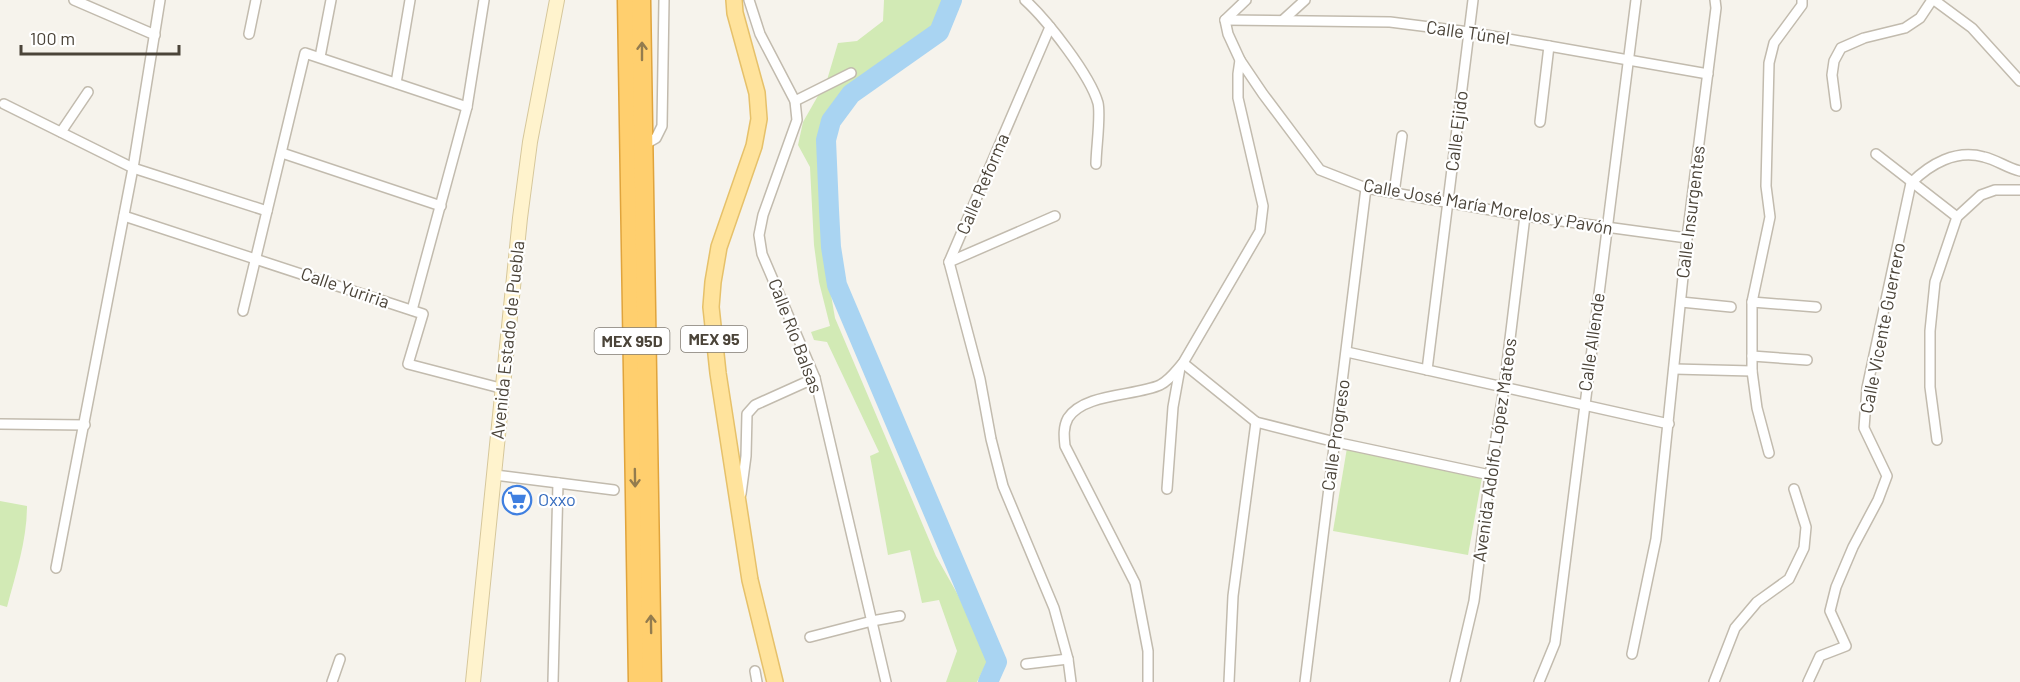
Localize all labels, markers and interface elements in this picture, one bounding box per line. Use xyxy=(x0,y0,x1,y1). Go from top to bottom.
street label: Calle Túnel xyxy=(1425,15,1511,49)
scale bar xyxy=(21,18,178,56)
text: 100 m xyxy=(30,27,75,49)
one-way arrow xyxy=(636,41,647,61)
street label: Calle Ejido xyxy=(1440,89,1472,172)
street label: Calle Reforma xyxy=(951,130,1013,238)
street label: Calle Insurgentes xyxy=(1671,144,1709,280)
street label: Calle José María Morelos y Pavón xyxy=(1362,173,1615,239)
street label: Avenida Estado de Puebla xyxy=(486,239,528,440)
street label: Calle Vicente Guerrero xyxy=(1855,240,1909,415)
street label: Calle Yuriria xyxy=(298,262,393,312)
street label: Calle Río Balsas xyxy=(764,275,828,396)
street label: Calle Allende xyxy=(1573,291,1609,393)
road number: MEX 95 xyxy=(681,326,747,352)
road number: MEX 95D xyxy=(594,328,670,354)
street label: Avenida Adolfo López Mateos xyxy=(1467,336,1521,563)
street label: Calle Progreso xyxy=(1316,378,1354,492)
one-way arrow xyxy=(629,468,640,488)
supermarket icon: Oxxo xyxy=(501,484,533,516)
place label: Oxxo xyxy=(538,488,576,510)
one-way arrow xyxy=(645,614,656,634)

